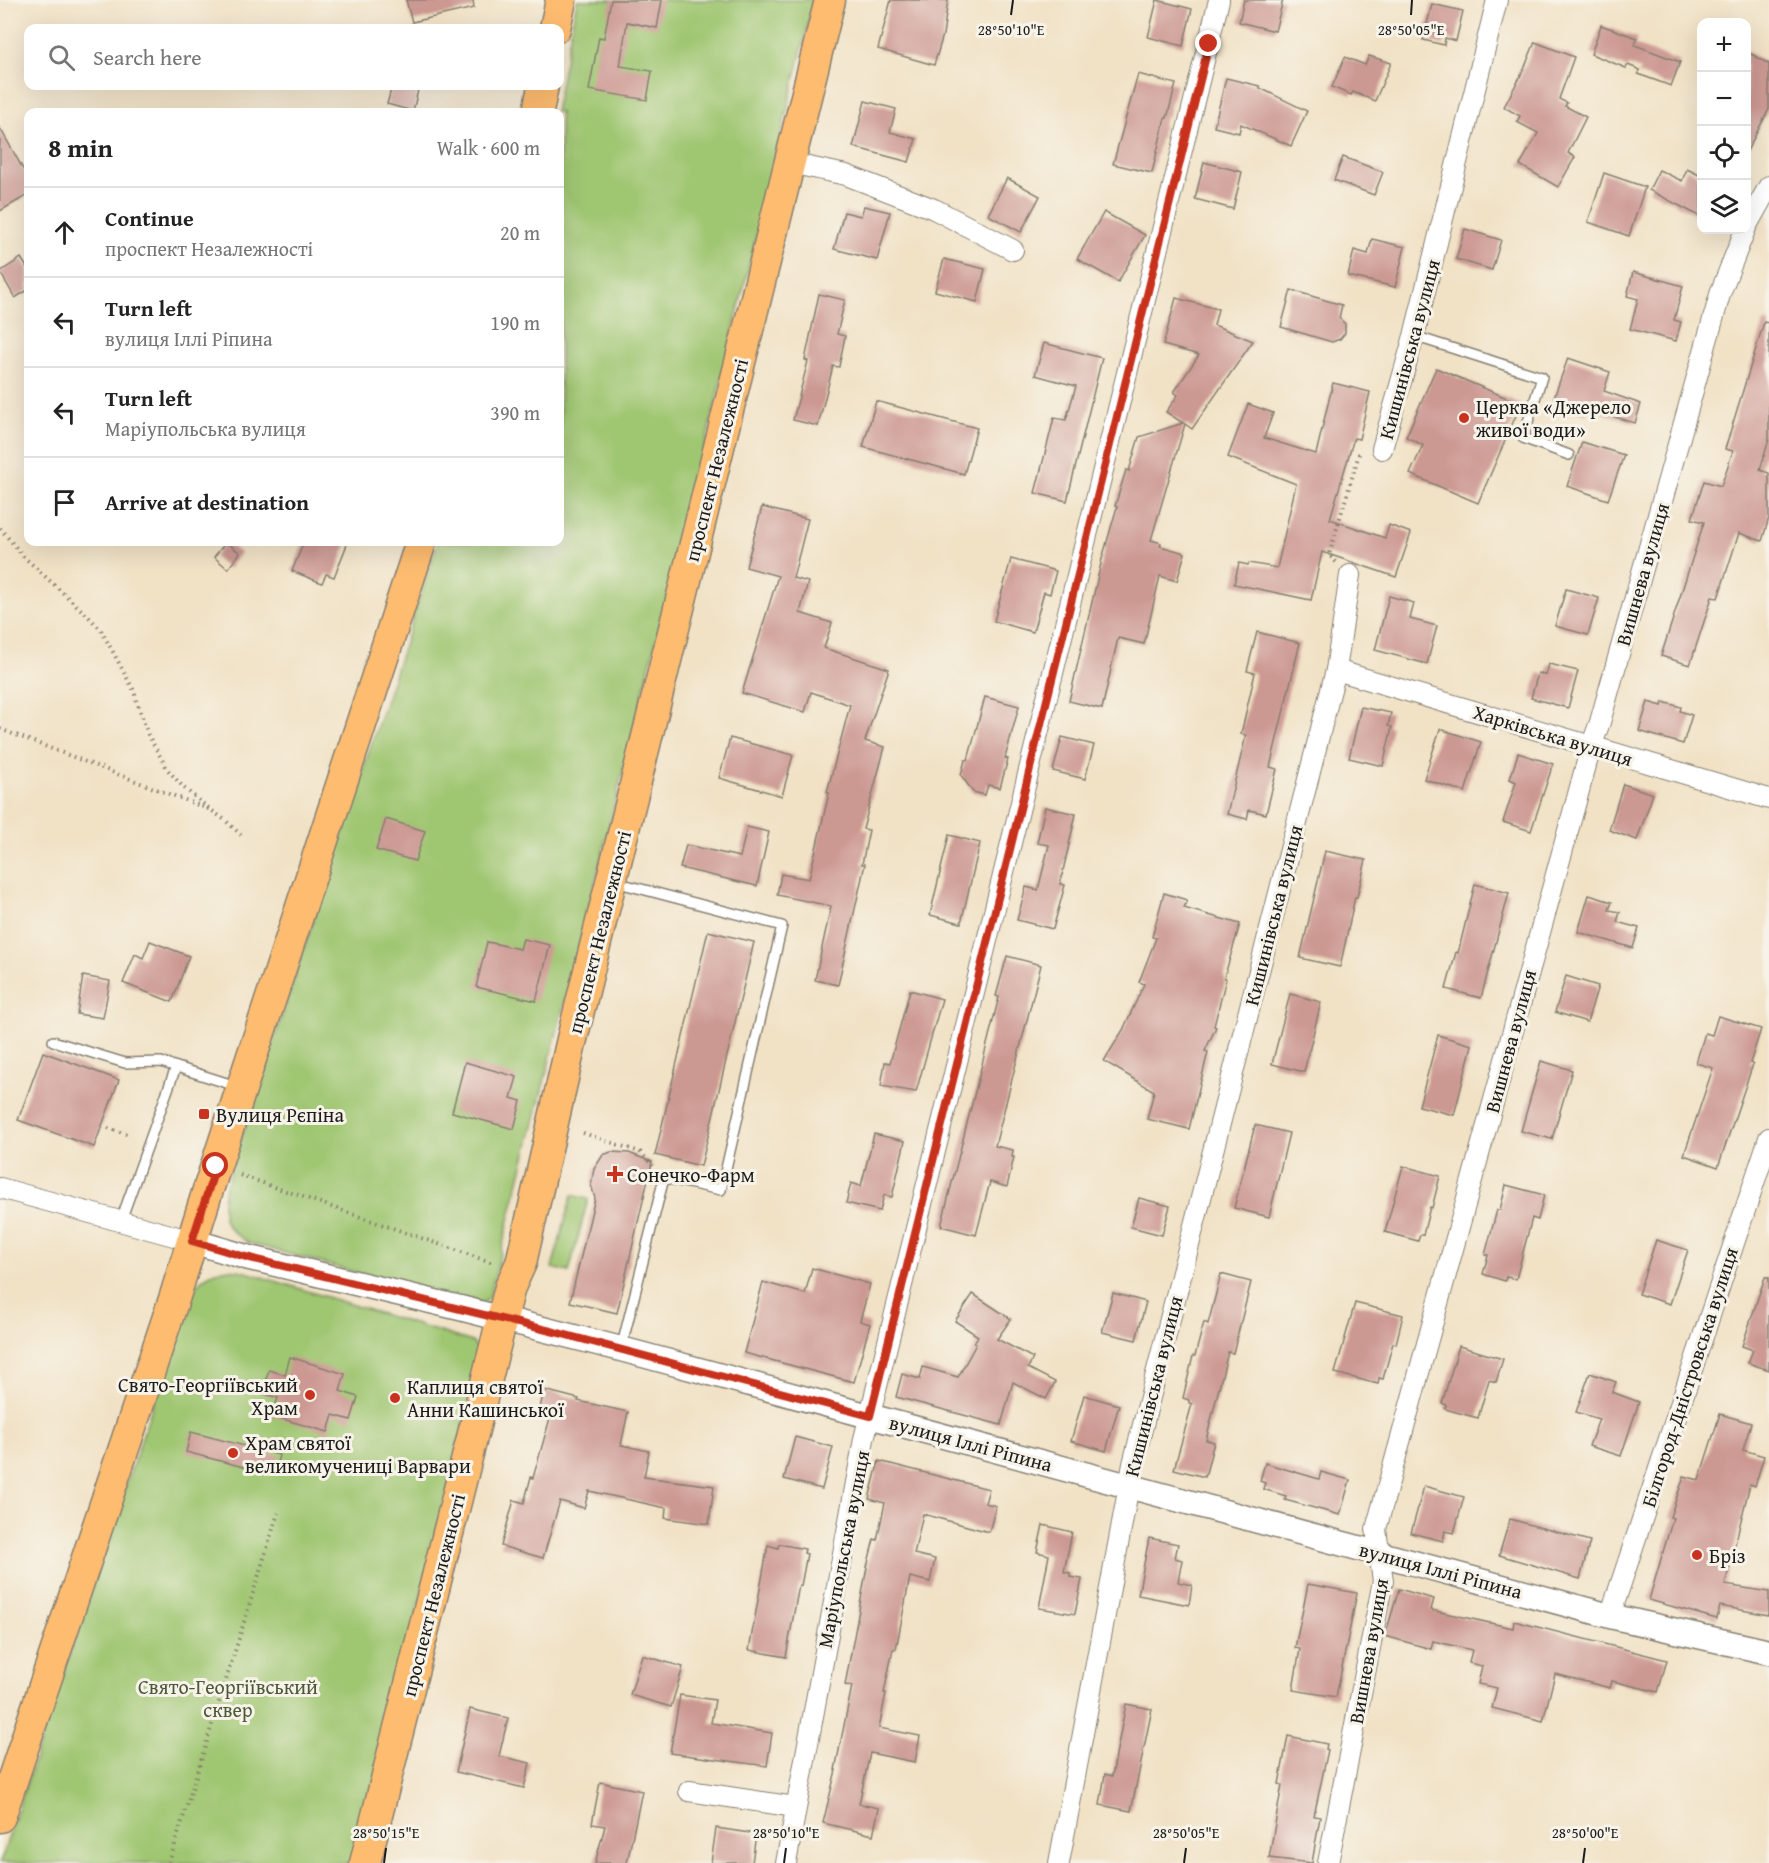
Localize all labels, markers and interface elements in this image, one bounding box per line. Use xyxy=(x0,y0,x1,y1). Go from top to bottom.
map controls xyxy=(1697,18,1751,234)
button: + xyxy=(1697,18,1751,72)
text: 28°50'10"E xyxy=(978,19,1045,40)
text: 28°50'05"E xyxy=(1378,19,1445,40)
search box xyxy=(24,24,564,90)
route end xyxy=(1195,30,1221,56)
icon: search xyxy=(45,41,78,74)
text: Search here xyxy=(93,41,202,73)
button: − xyxy=(1697,72,1751,126)
button: locate xyxy=(1697,126,1751,180)
text: 8 min xyxy=(48,128,113,167)
text: Walk · 600 m xyxy=(437,133,540,162)
button: layers xyxy=(1697,180,1751,234)
text: Continue xyxy=(105,202,194,234)
icon: ahead xyxy=(48,216,81,249)
text: 20 m xyxy=(500,218,540,247)
text: проспект Незалежності xyxy=(105,234,313,263)
street label: Кишинівська вулиця xyxy=(1371,256,1447,442)
text: Turn left xyxy=(105,292,192,324)
icon: left xyxy=(48,306,81,339)
text: 190 m xyxy=(490,308,540,337)
text: вулиця Іллі Ріпина xyxy=(105,324,273,353)
street label: проспект Незалежності xyxy=(677,355,755,565)
text: Turn left xyxy=(105,382,192,414)
place label: Церква «Джерело живої води» xyxy=(1476,392,1631,444)
icon: left xyxy=(48,396,81,429)
text: 390 m xyxy=(490,398,540,427)
marker: Церква «Джерело живої води» xyxy=(1457,411,1471,425)
text: Маріупольська вулиця xyxy=(105,414,306,443)
icon: arrive xyxy=(48,486,81,519)
text: Arrive at destination xyxy=(105,486,309,518)
street label: Вишнева вулиця xyxy=(1608,499,1676,649)
street label: Харківська вулиця xyxy=(1470,697,1636,773)
street label: Кишинівська вулиця xyxy=(1237,822,1309,1008)
street label: проспект Незалежності xyxy=(560,827,638,1037)
street label: Вишнева вулиця xyxy=(1477,966,1543,1116)
place label: Вулиця Рєпіна xyxy=(216,1100,344,1129)
marker: Вулиця Рєпіна xyxy=(197,1107,211,1121)
route start xyxy=(202,1152,228,1178)
place label: Сонечко-Фарм xyxy=(627,1160,755,1189)
marker: Сонечко-Фарм xyxy=(608,1167,622,1181)
street label: Білгород-Дністровська вулиця xyxy=(1633,1243,1745,1511)
street label: Кишинівська вулиця xyxy=(1117,1293,1189,1479)
place label: Свято-Георгіївський Храм xyxy=(118,1370,298,1422)
place label: Каплиця cвятої Анни Кашинської xyxy=(407,1372,564,1424)
marker: Свято-Георгіївський Храм xyxy=(303,1388,317,1402)
marker: Каплиця cвятої Анни Кашинської xyxy=(388,1391,402,1405)
street label: вулиця Іллі Ріпина xyxy=(886,1407,1056,1479)
place label: Храм святої великомучениці Варвари xyxy=(245,1428,471,1480)
marker: Храм святої великомучениці Варвари xyxy=(226,1446,240,1460)
street label: Маріупольська вулиця xyxy=(810,1448,876,1650)
street label: проспект Незалежності xyxy=(394,1490,472,1700)
street label: вулиця Іллі Ріпина xyxy=(1356,1534,1526,1606)
place label: Бріз xyxy=(1709,1541,1745,1570)
marker: Бріз xyxy=(1690,1548,1704,1562)
street label: Вишнева вулиця xyxy=(1341,1576,1395,1726)
park label: Свято-Георгіївський сквер xyxy=(138,1672,318,1724)
text: 28°50'15"E xyxy=(353,1822,420,1843)
text: 28°50'10"E xyxy=(753,1822,820,1843)
text: 28°50'05"E xyxy=(1153,1822,1220,1843)
text: 28°50'00"E xyxy=(1552,1822,1619,1843)

